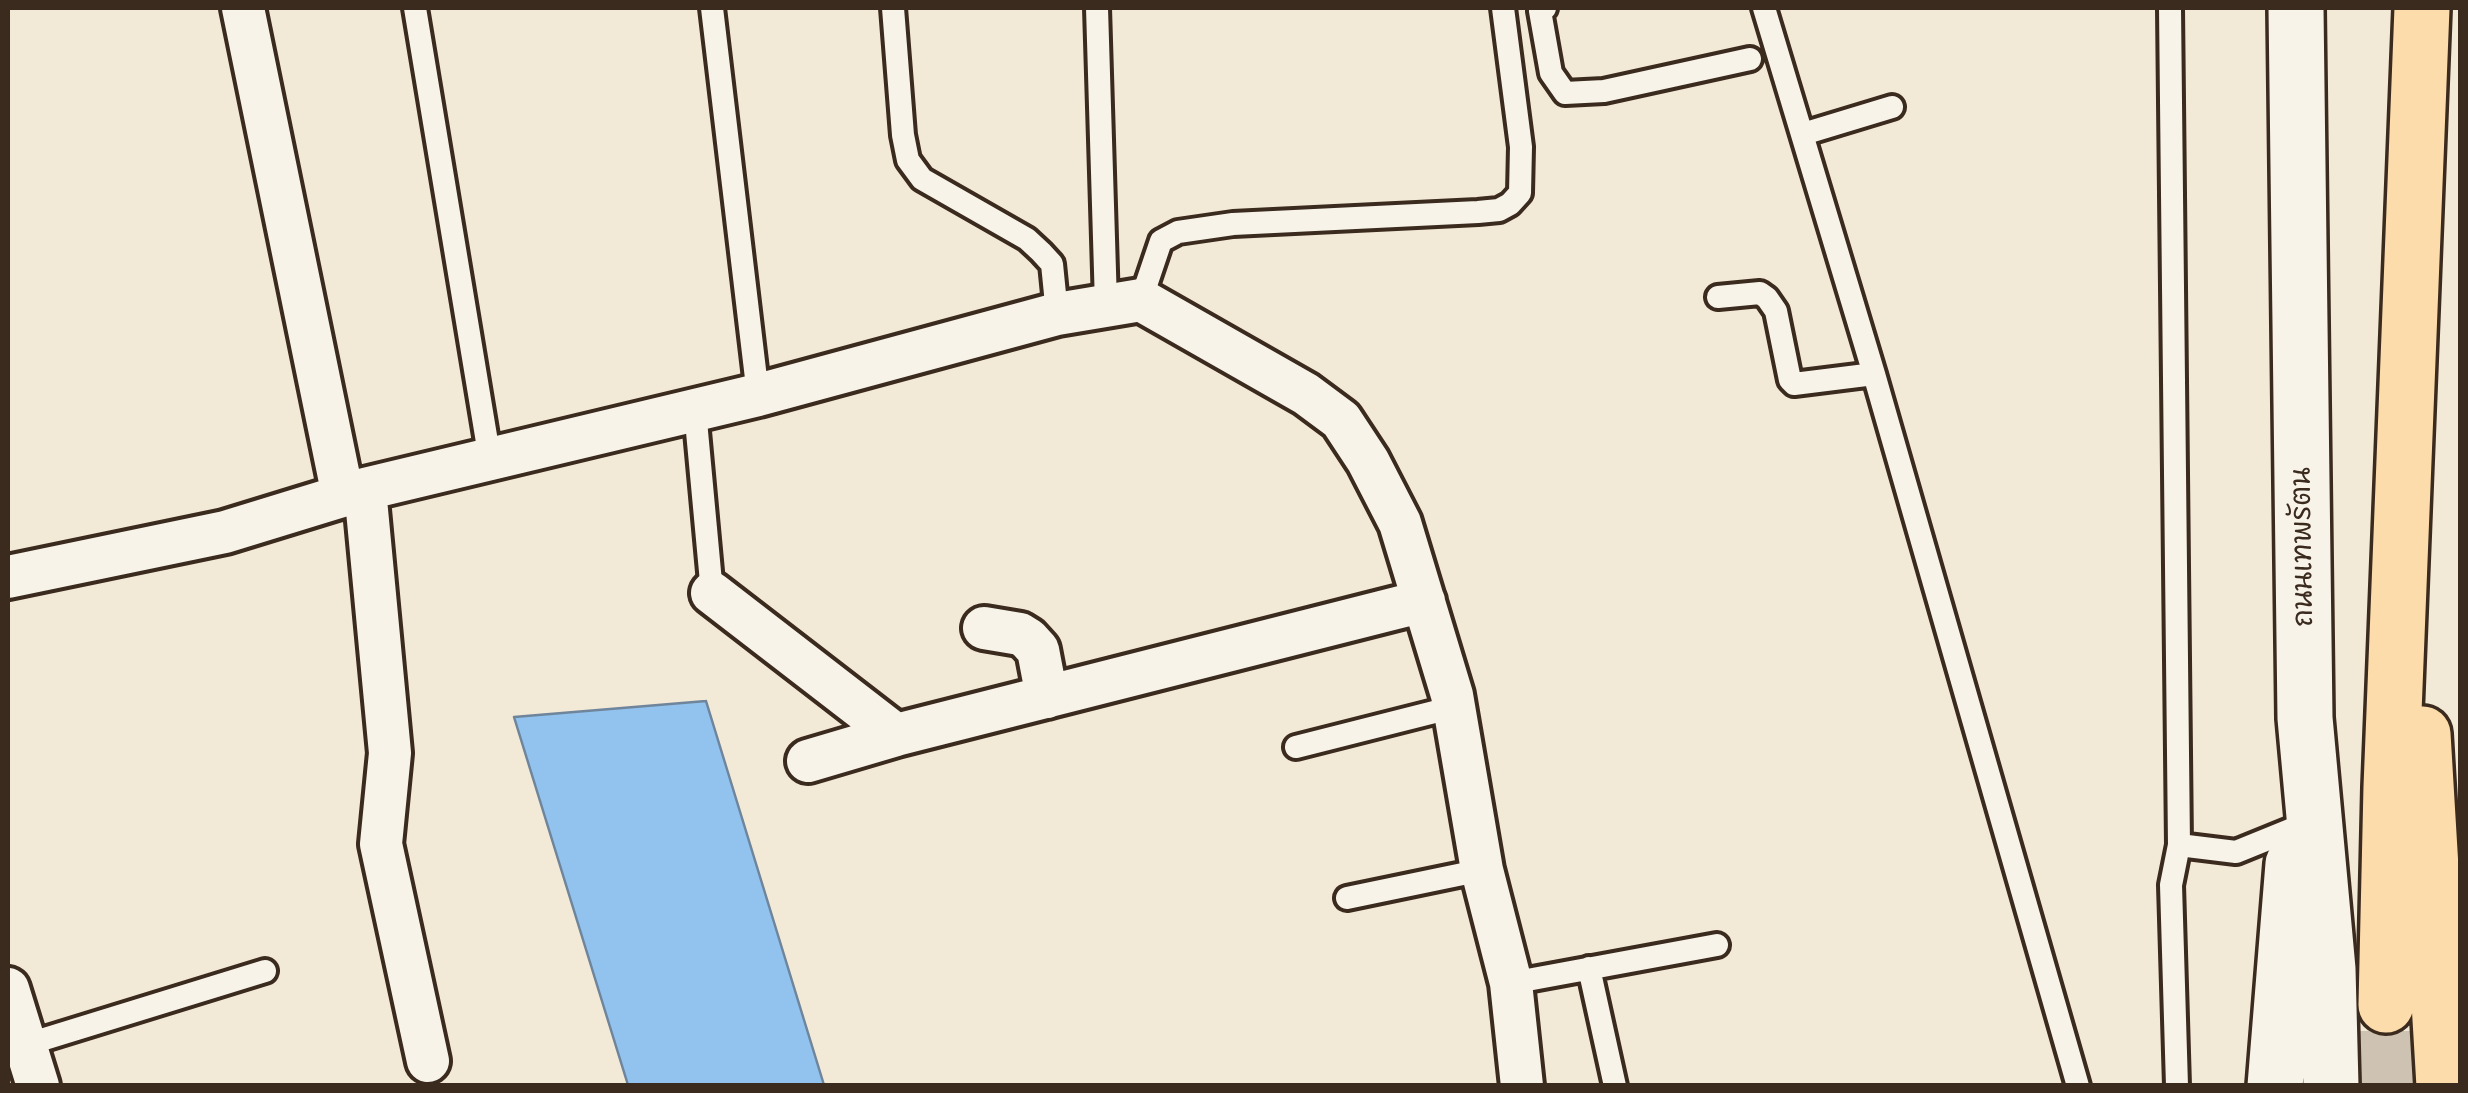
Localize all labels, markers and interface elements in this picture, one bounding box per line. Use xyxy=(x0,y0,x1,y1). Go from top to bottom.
street label: ถนนเทพรัตน xyxy=(2285,467,2321,627)

